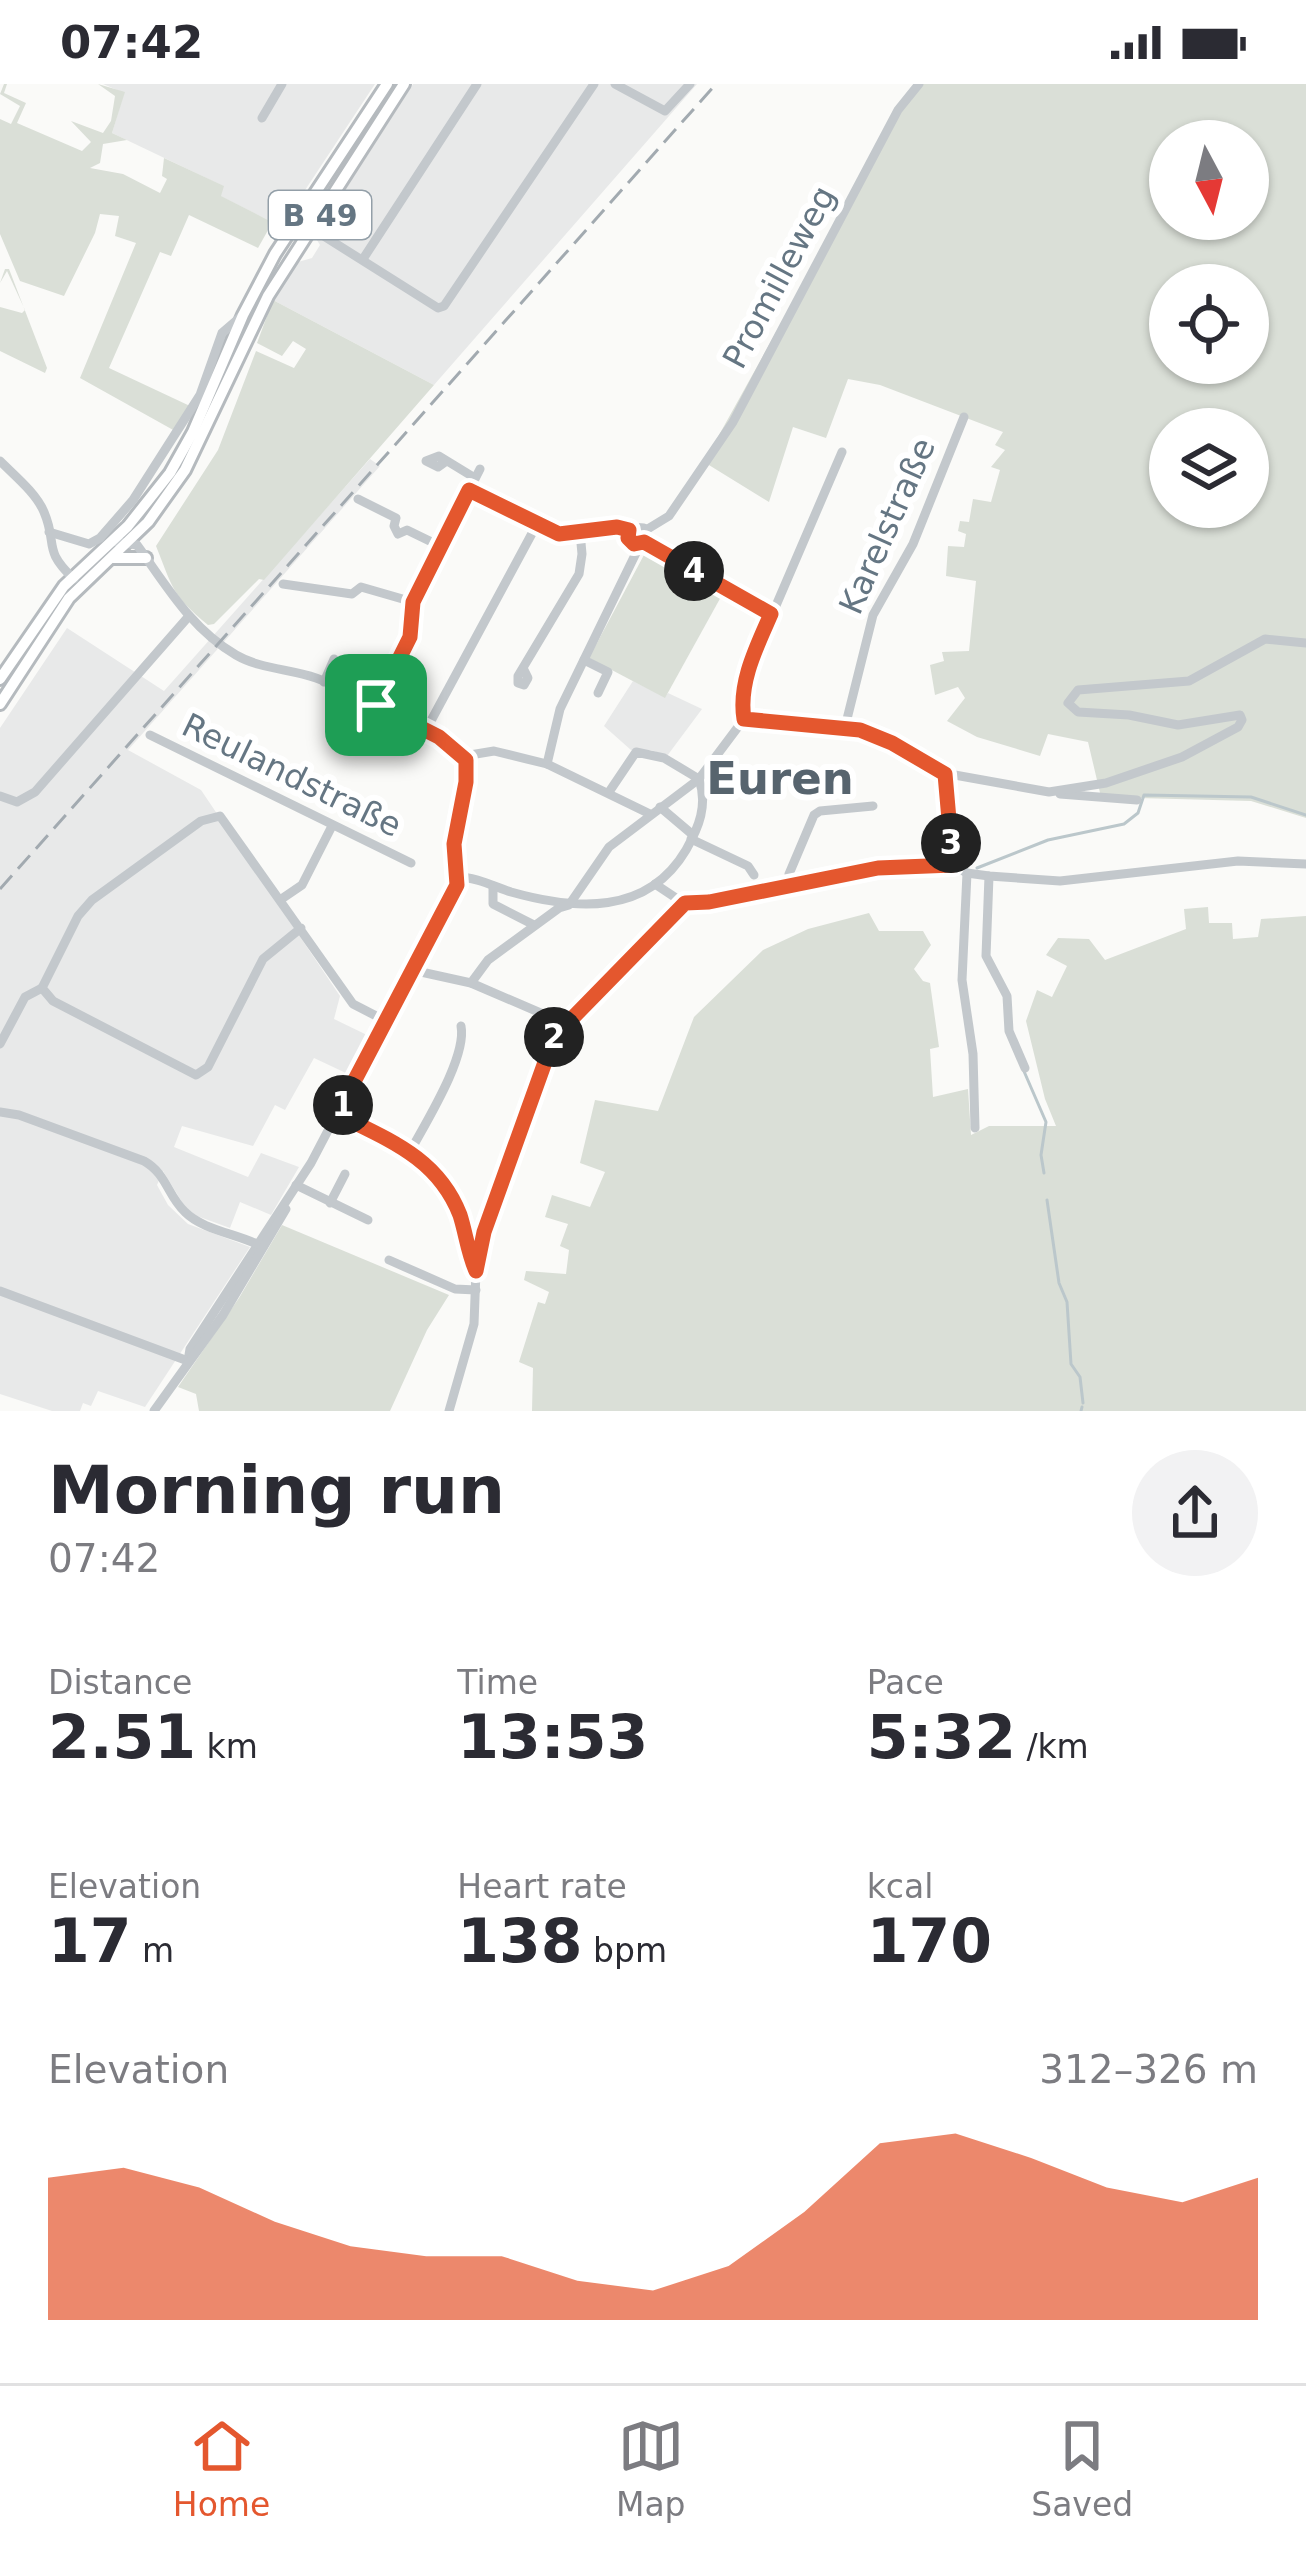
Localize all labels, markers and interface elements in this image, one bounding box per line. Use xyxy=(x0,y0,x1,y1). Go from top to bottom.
text: 07:42 xyxy=(60,16,203,69)
north arrow xyxy=(1149,120,1269,240)
map controls xyxy=(1149,120,1269,528)
street label: Promilleweg xyxy=(715,179,843,375)
road number: B 49 xyxy=(269,191,371,239)
button: locate xyxy=(1149,264,1269,384)
button: layers xyxy=(1149,408,1269,528)
street label: Karelstraße xyxy=(831,432,943,620)
pin: 4 xyxy=(664,541,724,601)
text: 4 xyxy=(683,551,705,590)
pin xyxy=(325,654,427,756)
icon: arrive xyxy=(343,672,409,738)
street label: Reulandstraße xyxy=(176,705,408,845)
district label: Euren xyxy=(706,752,854,805)
pin: 3 xyxy=(921,813,981,873)
text: 3 xyxy=(940,823,962,862)
pin: 2 xyxy=(524,1007,584,1067)
text: 2 xyxy=(543,1017,565,1056)
pin: 1 xyxy=(313,1075,373,1135)
text: 1 xyxy=(332,1085,354,1124)
button: share xyxy=(1132,1450,1258,1576)
text: Morning run xyxy=(48,1452,505,1529)
text: 07:42 xyxy=(48,1536,160,1581)
text: Distance xyxy=(48,1663,192,1702)
text: Time xyxy=(457,1663,538,1702)
text: Pace xyxy=(867,1663,944,1702)
text: 2.51 xyxy=(48,1702,196,1772)
text: 13:53 xyxy=(457,1702,648,1772)
text: 5:32 xyxy=(867,1702,1016,1772)
text: km xyxy=(196,1727,258,1766)
text: /km xyxy=(1016,1727,1089,1766)
text: Elevation xyxy=(48,1867,201,1906)
text: Heart rate xyxy=(457,1867,627,1906)
text: kcal xyxy=(867,1867,933,1906)
text: 17 xyxy=(48,1906,132,1976)
text: 138 xyxy=(457,1906,583,1976)
text: 170 xyxy=(867,1906,992,1976)
text: m xyxy=(132,1931,174,1970)
text: bpm xyxy=(583,1931,667,1970)
text: Elevation xyxy=(48,2047,229,2092)
text: 312–326 m xyxy=(1039,2047,1258,2092)
tab: Home xyxy=(173,2413,270,2524)
tab: Map xyxy=(616,2413,686,2524)
tab: Saved xyxy=(1031,2413,1133,2524)

